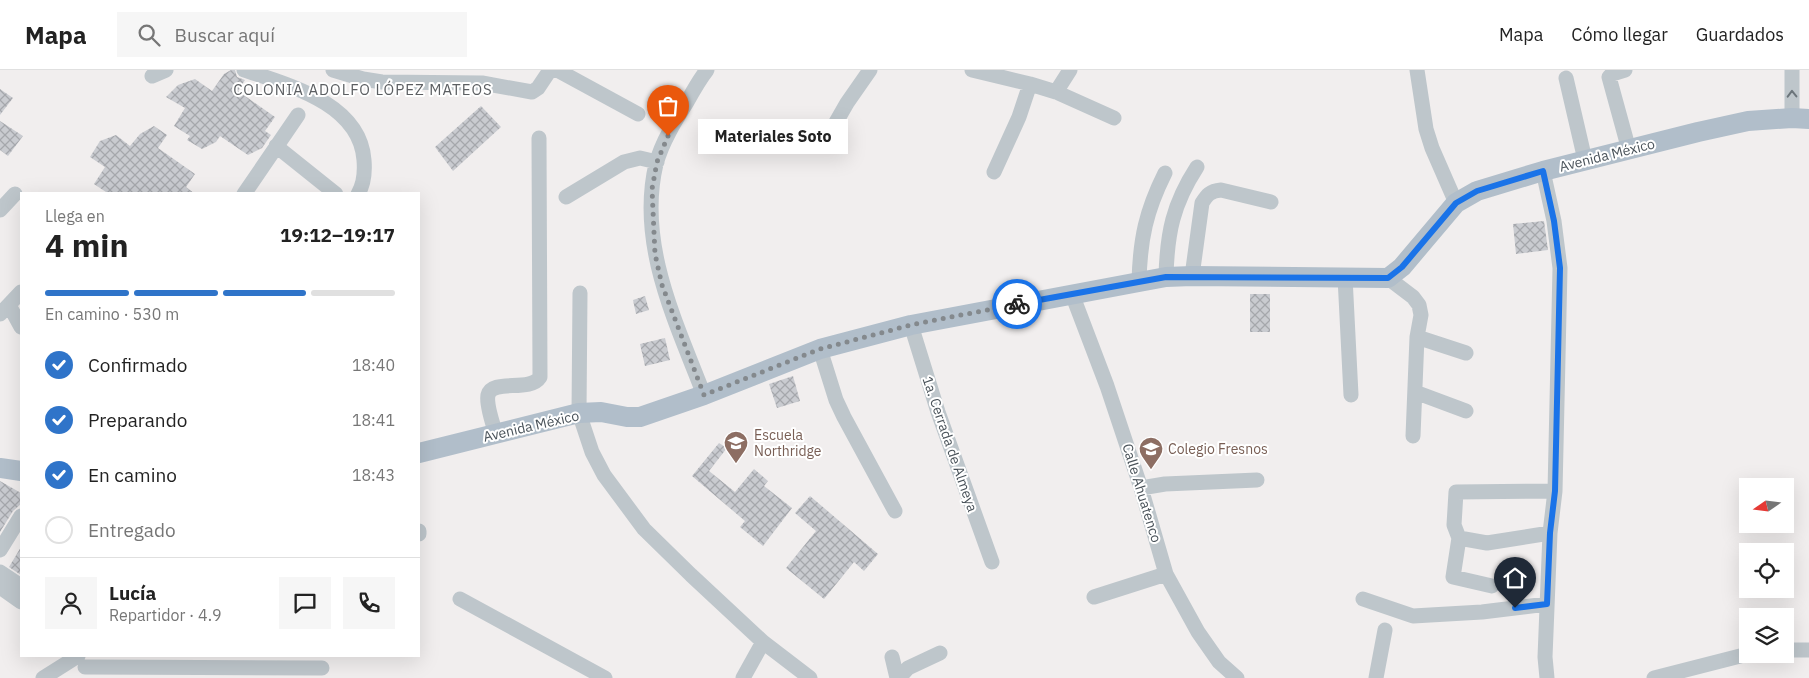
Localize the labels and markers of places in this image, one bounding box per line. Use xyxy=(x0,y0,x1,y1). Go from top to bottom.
pin xyxy=(647,85,689,136)
callout: Materiales Soto xyxy=(698,118,848,154)
place label: Escuela Northridge xyxy=(754,426,822,460)
school or university icon: Escuela Northridge xyxy=(723,430,749,464)
school or university icon: Colegio Fresnos xyxy=(1138,436,1164,470)
place label: Colegio Fresnos xyxy=(1168,440,1268,458)
pin xyxy=(1494,557,1536,608)

